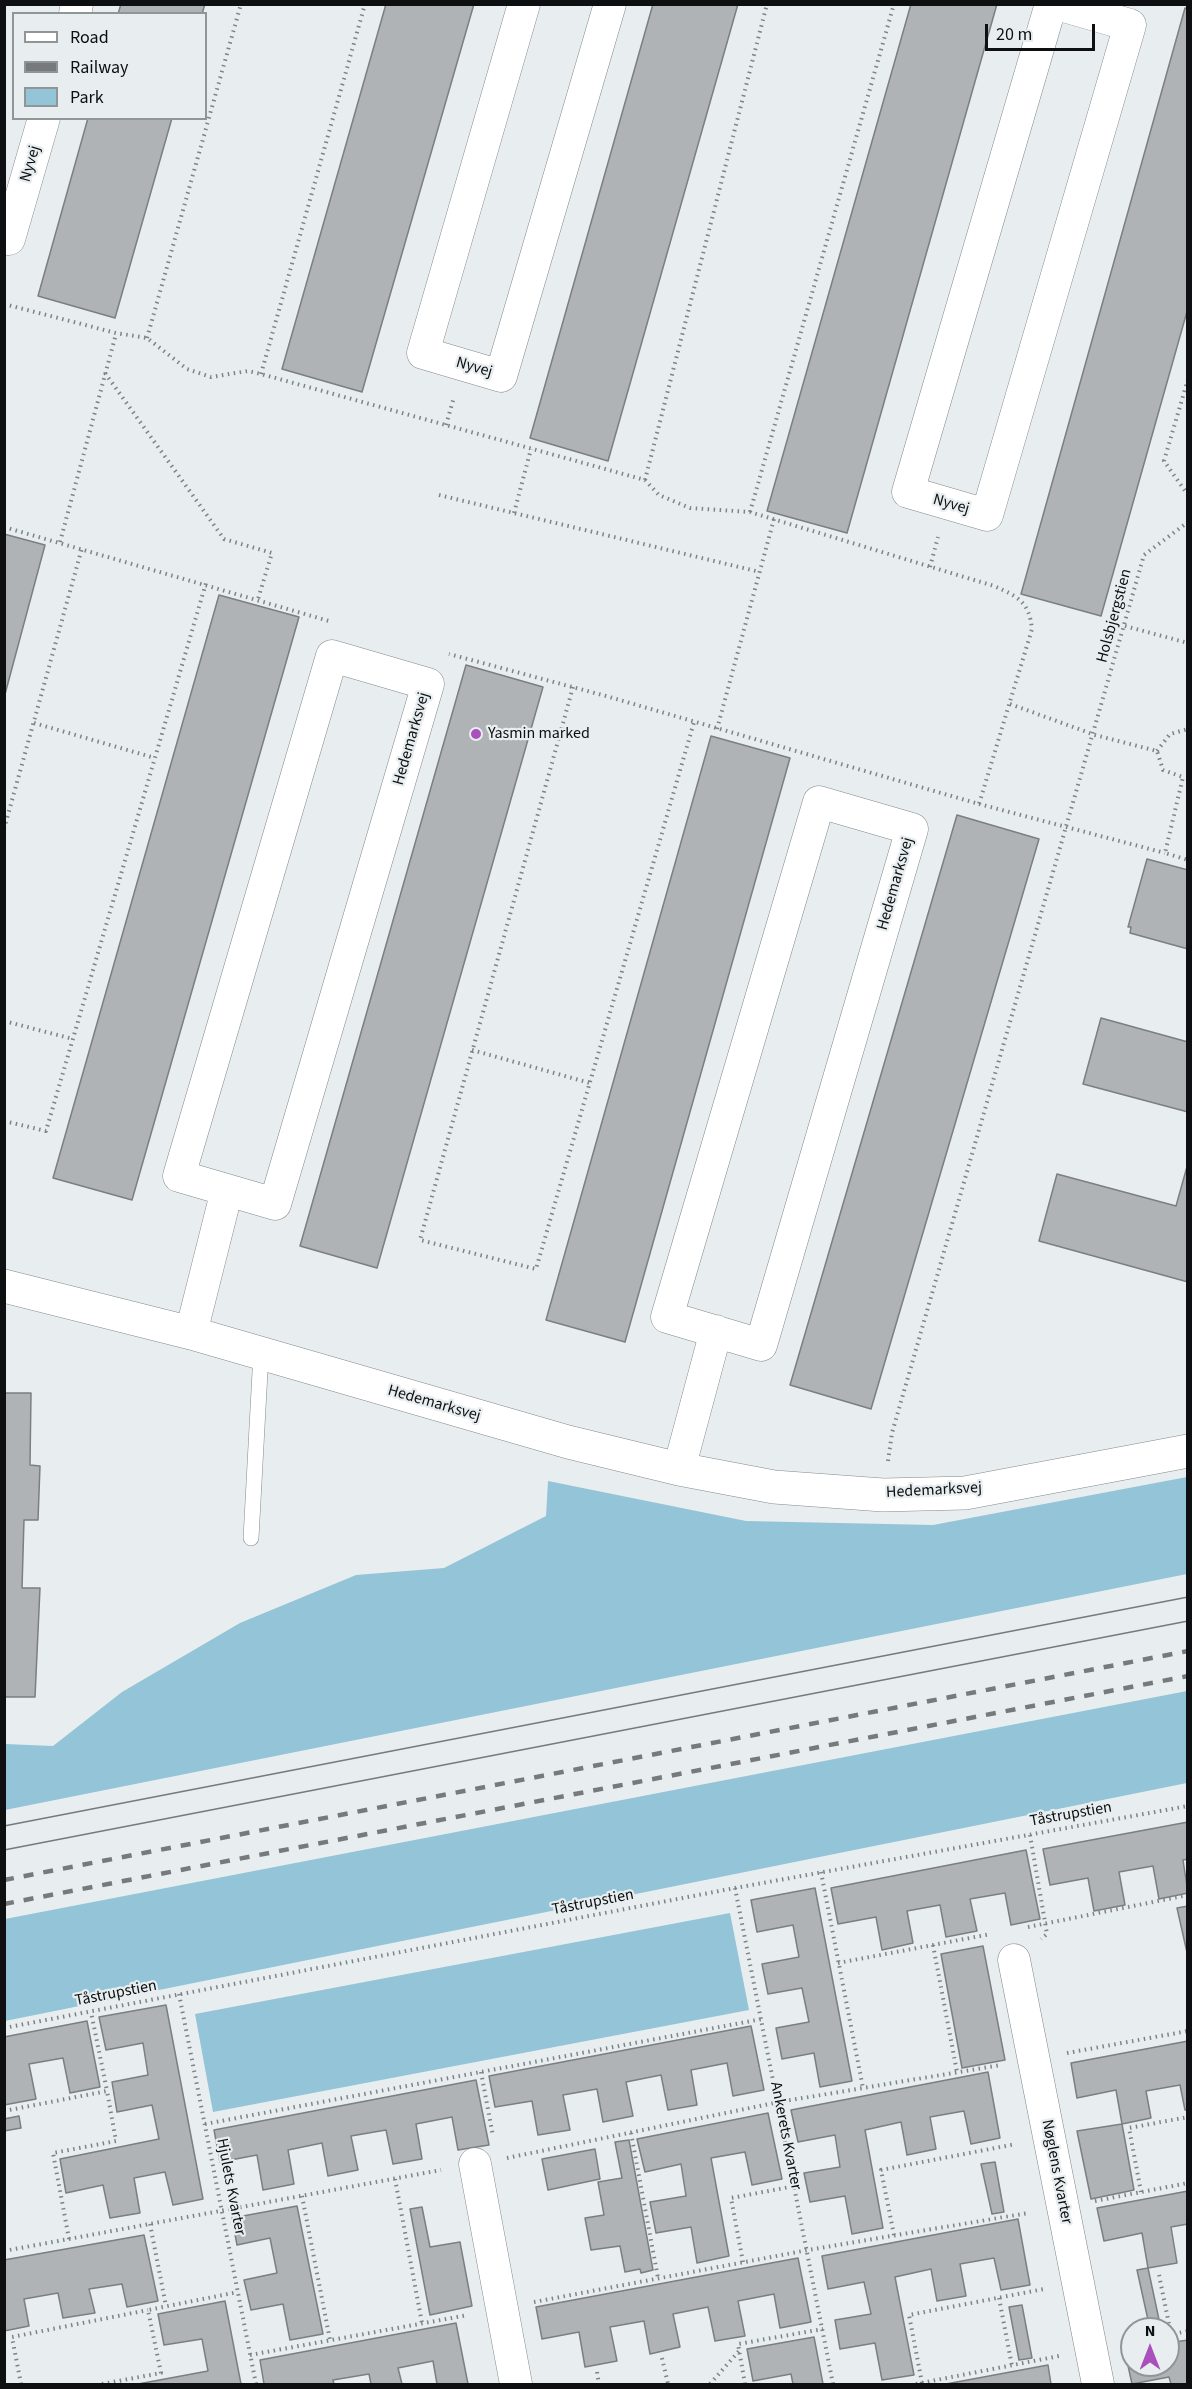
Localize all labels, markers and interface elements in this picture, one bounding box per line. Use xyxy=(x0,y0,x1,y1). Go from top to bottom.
legend xyxy=(12,12,207,120)
scale bar xyxy=(988,12,1098,50)
text: 20 m xyxy=(996,22,1032,47)
text: Road xyxy=(70,25,109,50)
text: Railway xyxy=(70,55,129,80)
text: Park xyxy=(70,85,104,110)
street label: Nyvej xyxy=(17,144,45,184)
street label: Nyvej xyxy=(454,354,494,382)
street label: Nyvej xyxy=(931,491,971,519)
street label: Holsbjergstien xyxy=(1093,567,1137,665)
street label: Hedemarksvej xyxy=(390,690,434,788)
place label: Yasmin marked xyxy=(488,724,590,744)
marker: Yasmin marked xyxy=(469,727,483,741)
street label: Hedemarksvej xyxy=(874,835,918,933)
street label: Hedemarksvej xyxy=(385,1382,483,1426)
street label: Hedemarksvej xyxy=(886,1479,982,1503)
street label: Tåstrupstien xyxy=(1029,1798,1113,1832)
street label: Tåstrupstien xyxy=(551,1886,635,1920)
street label: Tåstrupstien xyxy=(74,1977,158,2011)
street label: Ankerets Kvarter xyxy=(765,2080,805,2192)
street label: Nøglens Kvarter xyxy=(1036,2118,1076,2226)
street label: Hjulets Kvarter xyxy=(211,2137,249,2237)
north arrow xyxy=(1120,2317,1180,2377)
text: N xyxy=(1145,2320,1155,2342)

